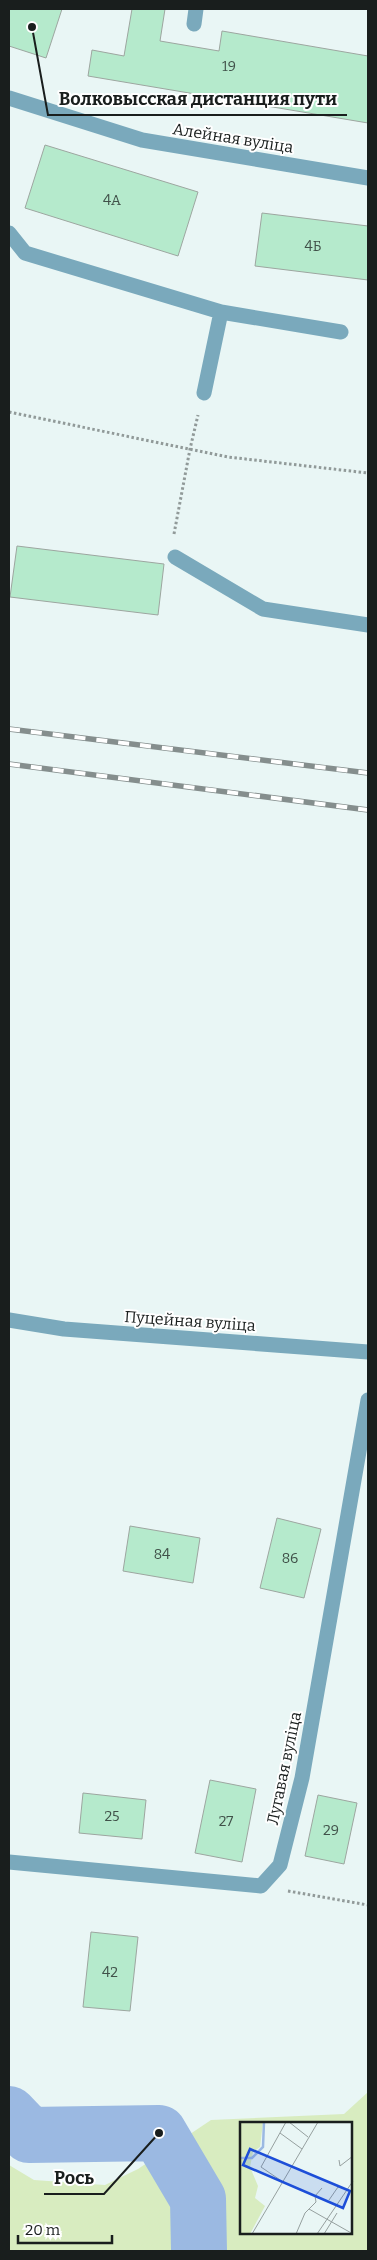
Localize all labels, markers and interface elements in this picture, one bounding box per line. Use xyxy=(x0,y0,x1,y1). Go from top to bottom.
house number: 19 xyxy=(222,58,236,75)
callout: Волковысская дистанция пути xyxy=(48,82,347,115)
text: Волковысская дистанция пути xyxy=(59,88,337,110)
street label: Алейная вуліца xyxy=(171,119,295,157)
house number: 4А xyxy=(103,192,121,209)
house number: 4Б xyxy=(305,238,321,255)
street label: Пуцейная вуліца xyxy=(124,1307,257,1335)
house number: 84 xyxy=(154,1546,170,1563)
house number: 86 xyxy=(282,1550,298,1567)
street label: Лугавая вуліца xyxy=(263,1710,305,1826)
house number: 25 xyxy=(104,1808,120,1825)
house number: 27 xyxy=(219,1813,233,1830)
house number: 29 xyxy=(323,1822,339,1839)
house number: 42 xyxy=(102,1964,118,1981)
inset map xyxy=(240,2122,352,2235)
callout: Рось xyxy=(44,2161,104,2194)
text: Рось xyxy=(54,2167,94,2189)
scale bar xyxy=(18,2212,111,2244)
text: 20 m xyxy=(25,2221,61,2239)

